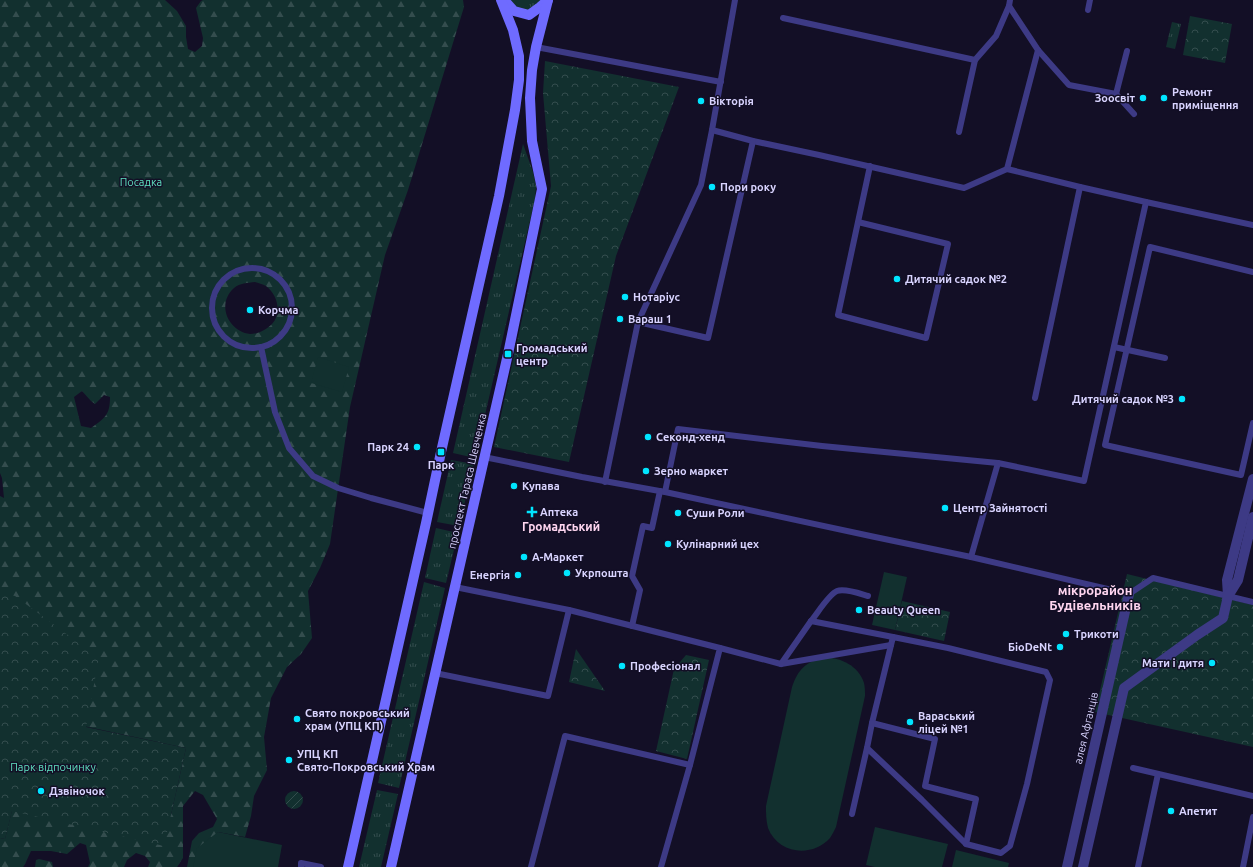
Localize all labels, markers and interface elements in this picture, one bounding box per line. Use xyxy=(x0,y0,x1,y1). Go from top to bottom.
place label: Ремонт приміщення xyxy=(1172,86,1238,111)
place label: Зоосвіт xyxy=(1095,92,1135,104)
marker: Зоосвіт xyxy=(1138,93,1148,103)
marker: Ремонт приміщення xyxy=(1159,93,1169,103)
place label: Вікторія xyxy=(709,95,754,107)
marker: Вікторія xyxy=(696,96,706,106)
park label: Посадка xyxy=(120,176,162,188)
place label: Пори року xyxy=(720,181,776,193)
marker: Пори року xyxy=(707,182,717,192)
place label: Дитячий садок №2 xyxy=(905,273,1007,285)
marker: Дитячий садок №2 xyxy=(892,274,902,284)
place label: Нотаріус xyxy=(633,291,681,303)
marker: Нотаріус xyxy=(620,292,630,302)
place label: Корчма xyxy=(258,304,299,316)
marker: Корчма xyxy=(245,305,255,315)
place label: Вараш 1 xyxy=(628,313,672,325)
marker: Вараш 1 xyxy=(615,314,625,324)
place label: Громадський центр xyxy=(516,342,588,367)
marker: Громадський центр xyxy=(503,349,513,359)
place label: Дитячий садок №3 xyxy=(1072,393,1174,405)
marker: Дитячий садок №3 xyxy=(1177,394,1187,404)
street label: проспект Тараса Шевченка xyxy=(446,412,488,550)
place label: Секонд-хенд xyxy=(656,431,725,443)
marker: Секонд-хенд xyxy=(643,432,653,442)
place label: Парк 24 xyxy=(367,441,409,453)
marker: Парк 24 xyxy=(412,442,422,452)
marker: Парк xyxy=(436,447,446,457)
place label: Парк xyxy=(428,459,455,471)
place label: Зерно маркет xyxy=(654,465,728,477)
marker: Зерно маркет xyxy=(641,466,651,476)
place label: Купава xyxy=(522,480,560,492)
marker: Купава xyxy=(509,481,519,491)
place label: Центр Зайнятості xyxy=(953,502,1047,514)
marker: Центр Зайнятості xyxy=(940,503,950,513)
place label: Аптека xyxy=(540,506,578,518)
marker: Аптека xyxy=(527,507,537,517)
place label: Суши Роли xyxy=(686,507,745,519)
marker: Суши Роли xyxy=(673,508,683,518)
district label: Громадський xyxy=(522,520,600,533)
place label: Кулінарний цех xyxy=(676,538,759,550)
marker: Кулінарний цех xyxy=(663,539,673,549)
place label: А-Маркет xyxy=(532,551,584,563)
marker: А-Маркет xyxy=(519,552,529,562)
place label: Укрпошта xyxy=(575,567,629,579)
marker: Укрпошта xyxy=(562,568,572,578)
place label: Енергія xyxy=(470,569,510,581)
marker: Енергія xyxy=(513,570,523,580)
district label: мікрорайон Будівельників xyxy=(1049,583,1141,612)
place label: Beauty Queen xyxy=(867,604,941,616)
marker: Beauty Queen xyxy=(854,605,864,615)
place label: Трикоти xyxy=(1074,628,1119,640)
marker: Трикоти xyxy=(1061,629,1071,639)
place label: БіоDeNt xyxy=(1008,641,1052,653)
marker: БіоDeNt xyxy=(1055,642,1065,652)
place label: Мати і дитя xyxy=(1142,657,1204,669)
marker: Мати і дитя xyxy=(1207,658,1217,668)
place label: Професіонал xyxy=(630,660,700,672)
marker: Професіонал xyxy=(617,661,627,671)
street label: алея Афганців xyxy=(1072,691,1100,765)
place label: Свято покровський храм (УПЦ КП) xyxy=(305,707,410,733)
place label: Вараський ліцей №1 xyxy=(918,710,975,735)
marker: Свято покровський храм (УПЦ КП) xyxy=(292,714,302,724)
marker: Вараський ліцей №1 xyxy=(905,717,915,727)
place label: УПЦ КП Свято-Покровський Храм xyxy=(297,748,435,773)
marker: УПЦ КП Свято-Покровський Храм xyxy=(284,755,294,765)
park label: Парк відпочинку xyxy=(10,761,96,773)
place label: Дзвіночок xyxy=(49,785,105,797)
marker: Дзвіночок xyxy=(36,786,46,796)
place label: Апетит xyxy=(1179,805,1218,817)
marker: Апетит xyxy=(1166,806,1176,816)

